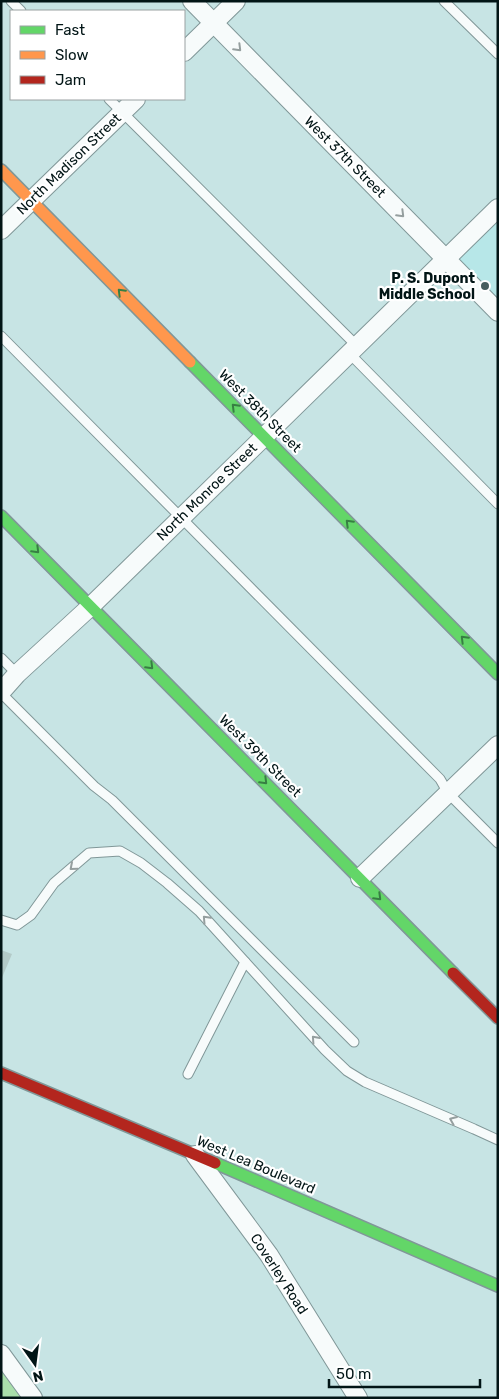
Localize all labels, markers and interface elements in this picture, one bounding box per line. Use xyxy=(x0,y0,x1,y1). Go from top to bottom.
legend xyxy=(10,10,185,100)
text: Fast xyxy=(55,21,85,39)
one-way arrow xyxy=(232,43,241,52)
text: Slow xyxy=(55,46,88,64)
text: Jam xyxy=(55,71,86,89)
street label: North Madison Street xyxy=(13,109,125,218)
street label: West 37th Street xyxy=(301,113,390,202)
one-way arrow xyxy=(395,209,404,218)
place label: P. S. Dupont Middle School xyxy=(379,270,475,303)
marker: P. S. Dupont Middle School xyxy=(479,280,491,292)
one-way arrow xyxy=(118,288,127,297)
street label: West 38th Street xyxy=(215,366,305,456)
one-way arrow xyxy=(232,404,241,413)
street label: North Monroe Street xyxy=(153,439,261,544)
one-way arrow xyxy=(346,520,355,529)
one-way arrow xyxy=(30,545,39,554)
one-way arrow xyxy=(460,636,469,645)
one-way arrow xyxy=(144,660,153,669)
street label: West 39th Street xyxy=(215,711,305,801)
one-way arrow xyxy=(258,776,267,785)
one-way arrow xyxy=(69,861,78,870)
one-way arrow xyxy=(372,891,381,900)
one-way arrow xyxy=(202,916,211,925)
one-way arrow xyxy=(312,1035,321,1044)
one-way arrow xyxy=(449,1116,458,1126)
street label: West Lea Boulevard xyxy=(194,1132,318,1198)
street label: Coverley Road xyxy=(247,1230,311,1318)
north arrow xyxy=(10,1339,60,1389)
scale bar xyxy=(329,1356,480,1388)
text: 50 m xyxy=(336,1365,371,1383)
text: N xyxy=(31,1367,45,1386)

